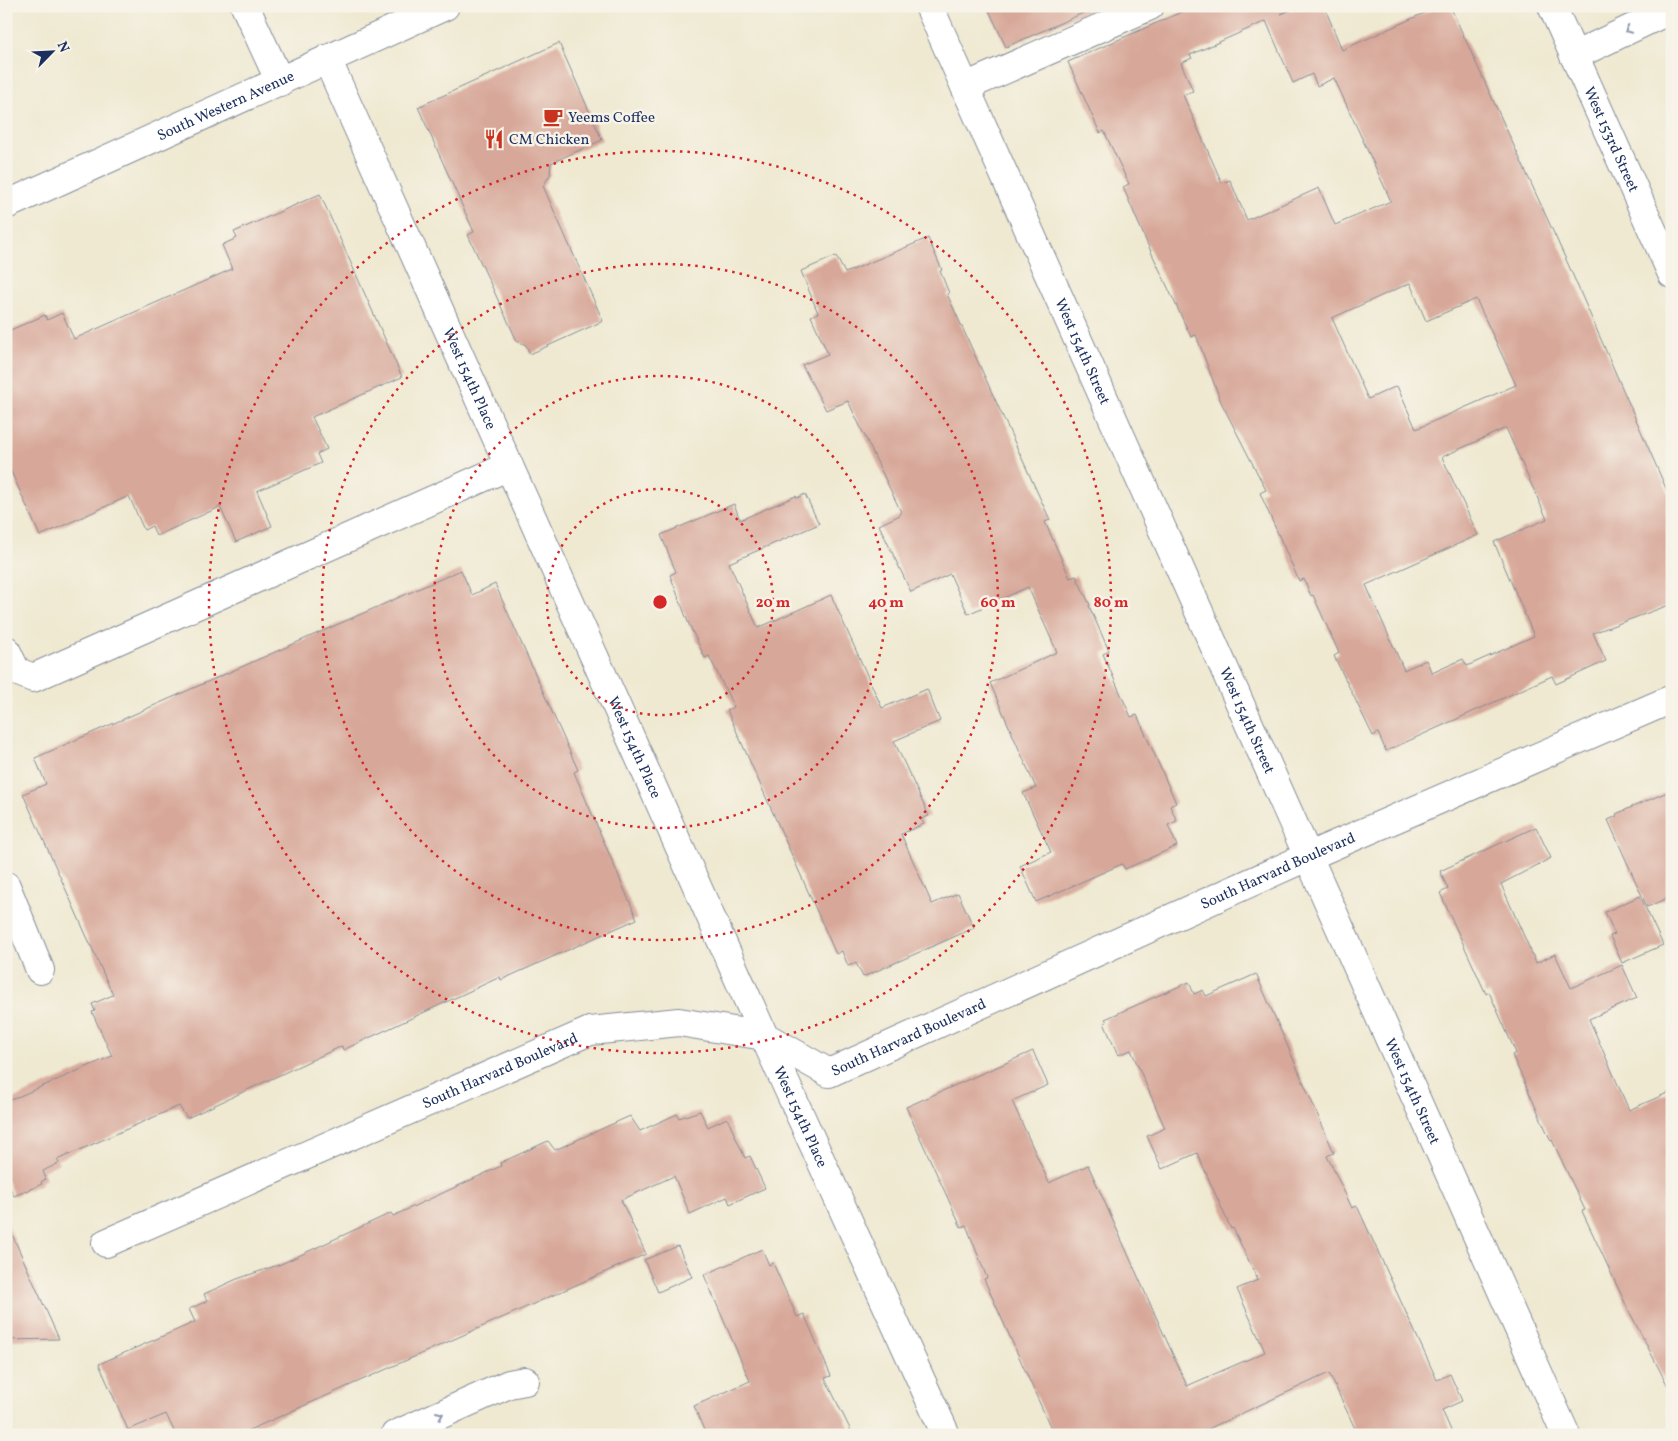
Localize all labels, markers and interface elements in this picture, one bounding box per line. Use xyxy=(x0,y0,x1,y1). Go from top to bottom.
one-way arrow xyxy=(1624,24,1633,34)
north arrow xyxy=(28,28,78,78)
text: N xyxy=(52,39,73,56)
street label: South Western Avenue xyxy=(154,67,298,147)
street label: West 153rd Street xyxy=(1578,84,1643,196)
cafe icon: Yeems Coffee xyxy=(542,106,564,128)
place label: Yeems Coffee xyxy=(568,108,655,129)
restaurant icon: CM Chicken xyxy=(483,128,505,150)
place label: CM Chicken xyxy=(509,130,589,151)
street label: West 154th Street xyxy=(1049,295,1114,408)
street label: West 154th Place xyxy=(437,325,500,433)
centre of rings xyxy=(651,593,669,611)
text: 20 m xyxy=(756,593,791,614)
text: 40 m xyxy=(868,593,904,614)
text: 60 m xyxy=(981,593,1016,614)
text: 80 m xyxy=(1094,593,1129,614)
street label: West 154th Street xyxy=(1213,664,1279,777)
street label: West 154th Place xyxy=(602,694,665,802)
street label: South Harvard Boulevard xyxy=(1197,828,1359,916)
street label: South Harvard Boulevard xyxy=(828,994,990,1083)
street label: South Harvard Boulevard xyxy=(419,1029,581,1115)
street label: West 154th Street xyxy=(1378,1035,1444,1148)
street label: West 154th Place xyxy=(767,1063,832,1172)
one-way arrow xyxy=(435,1410,444,1421)

